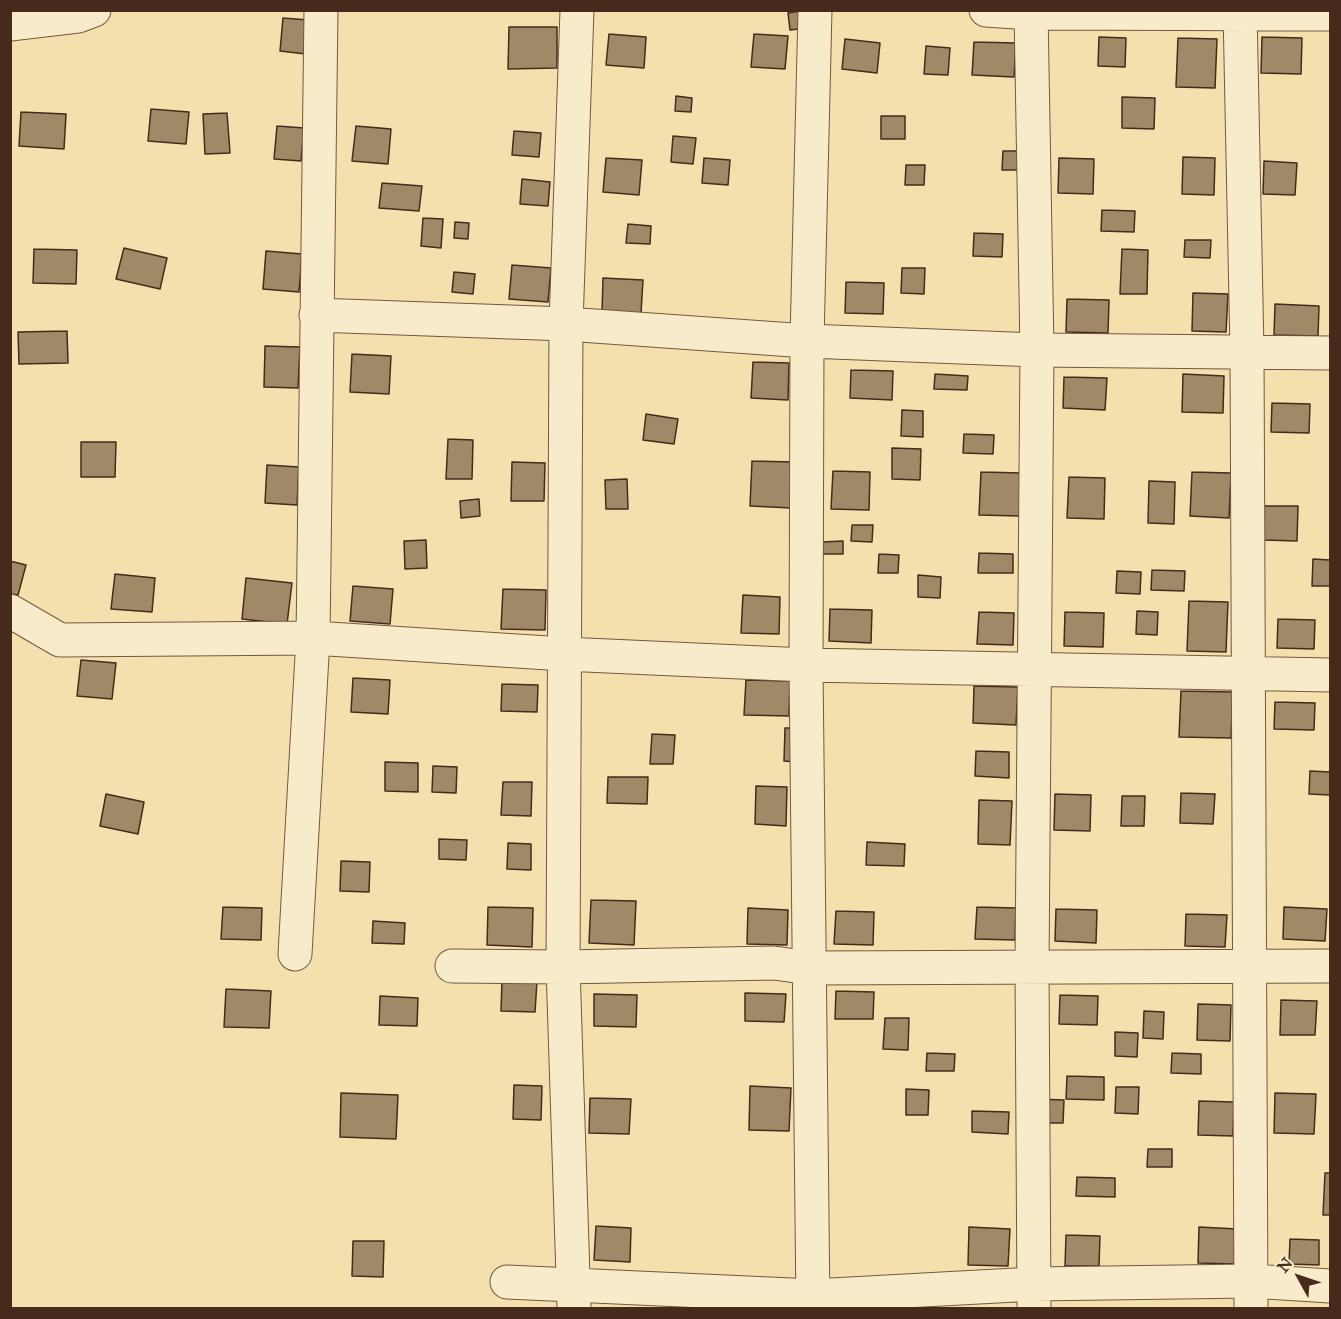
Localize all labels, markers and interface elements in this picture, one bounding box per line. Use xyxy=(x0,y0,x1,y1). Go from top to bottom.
north arrow xyxy=(1269,1247,1329,1307)
text: N xyxy=(1273,1254,1296,1276)

